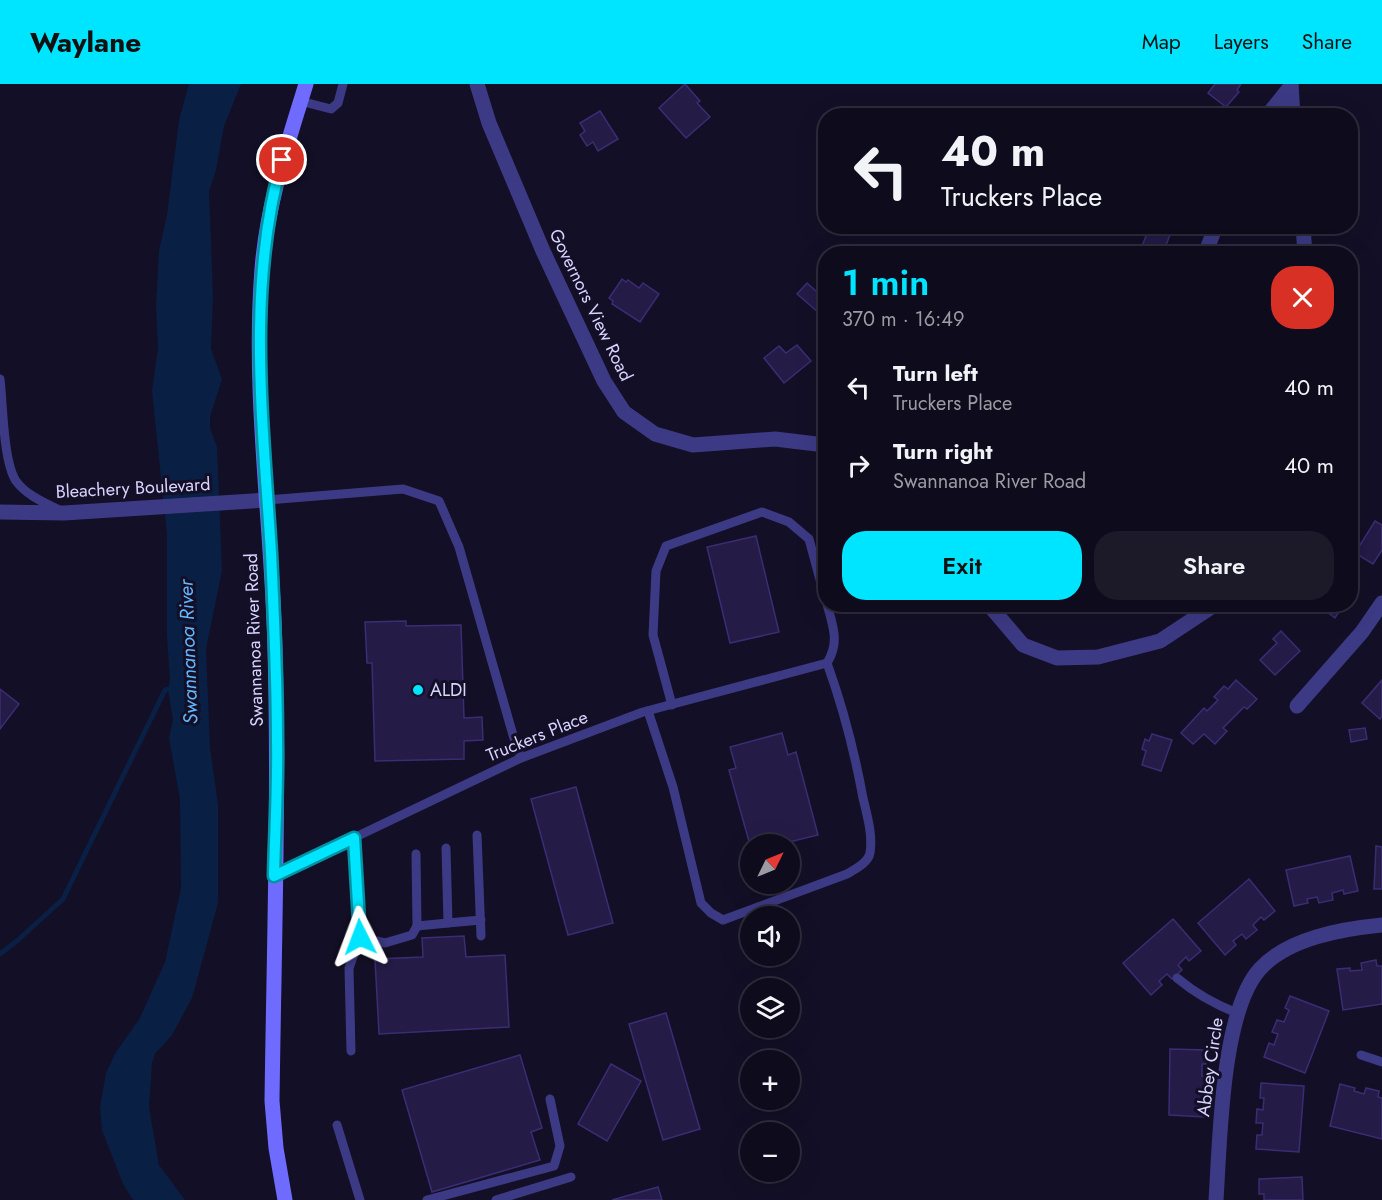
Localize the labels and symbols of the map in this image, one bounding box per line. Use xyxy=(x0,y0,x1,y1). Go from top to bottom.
pin xyxy=(256,134,307,185)
street label: Governors View Road xyxy=(543,224,639,386)
street label: Bleachery Boulevard xyxy=(55,471,211,505)
street label: Swannanoa River Road xyxy=(238,553,270,727)
water label: Swannanoa River xyxy=(171,578,206,725)
place label: ALDI xyxy=(430,677,467,703)
marker: ALDI xyxy=(411,683,425,697)
street label: Truckers Place xyxy=(482,704,592,768)
north arrow xyxy=(740,834,800,894)
position arrow xyxy=(328,905,392,969)
street label: Abbey Circle xyxy=(1190,1016,1230,1118)

